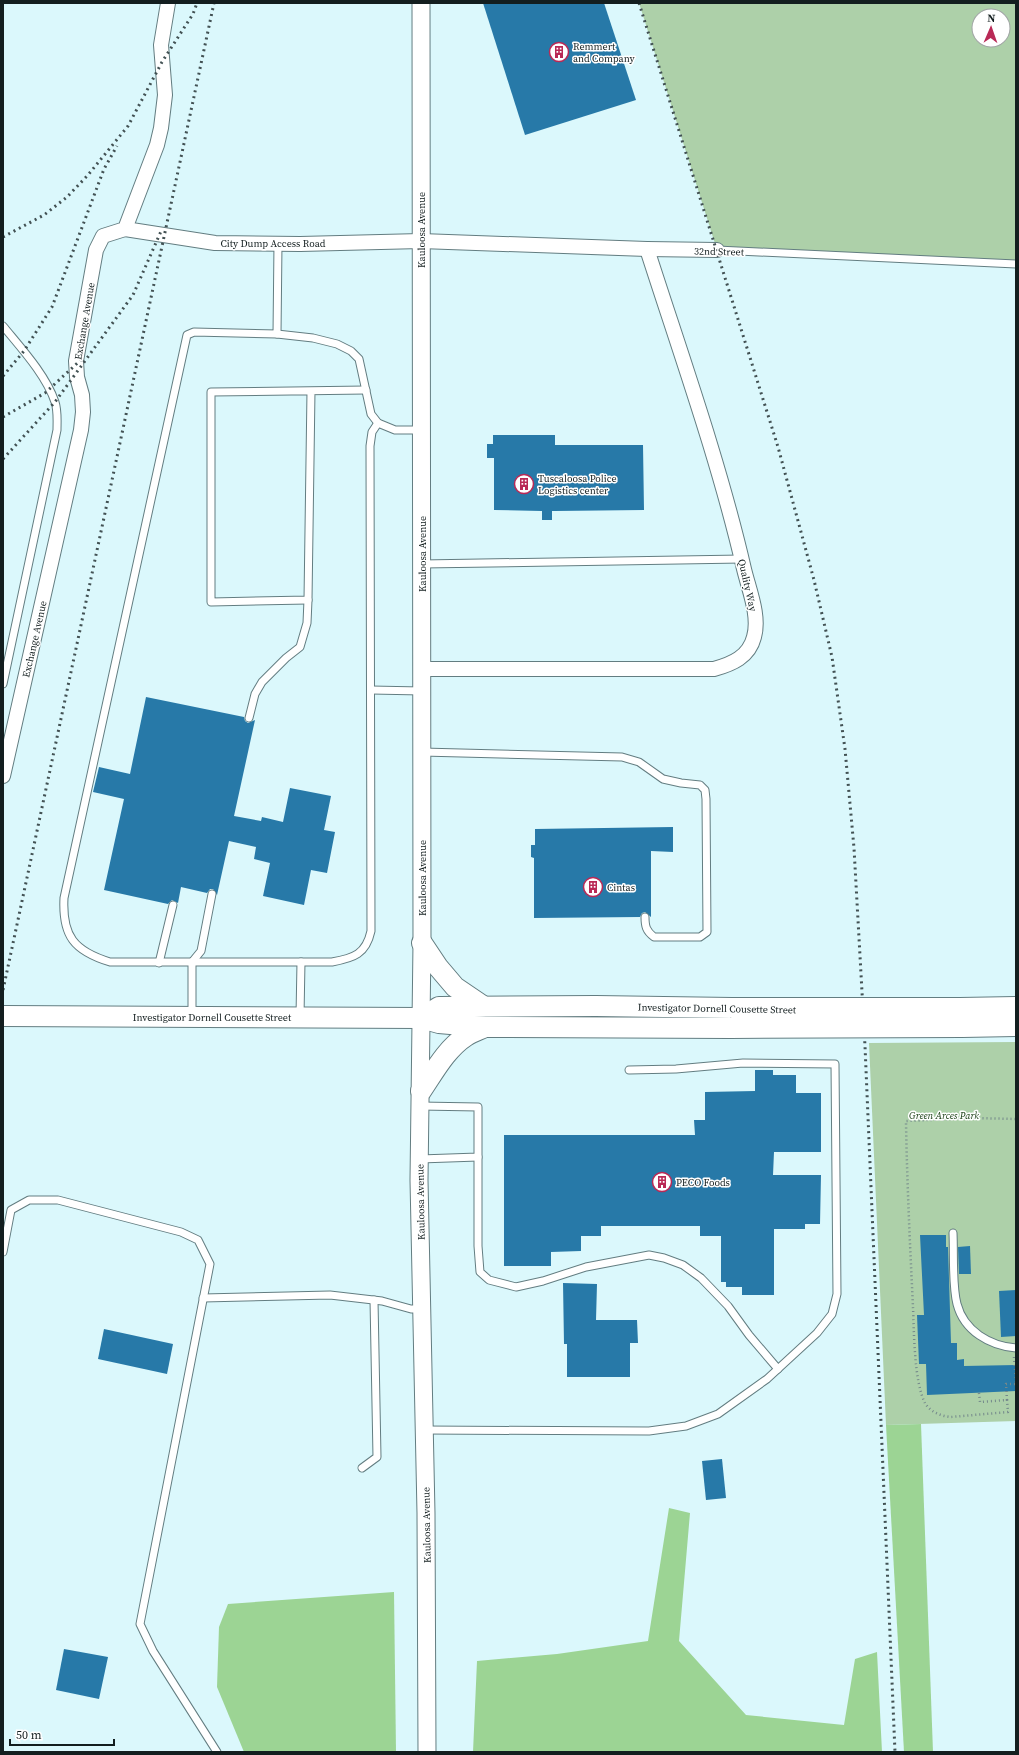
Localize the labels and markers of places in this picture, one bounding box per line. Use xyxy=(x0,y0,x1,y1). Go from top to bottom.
place label: Remmert and Company xyxy=(573,40,635,65)
building icon: Remmert and Company xyxy=(548,41,570,63)
place label: Tuscaloosa Police Logistics center xyxy=(538,472,617,497)
building icon: Tuscaloosa Police Logistics center xyxy=(513,473,535,495)
building icon: Cintas xyxy=(582,876,604,898)
place label: Cintas xyxy=(607,881,635,894)
building icon: PECO Foods xyxy=(651,1171,673,1193)
place label: PECO Foods xyxy=(676,1176,730,1189)

